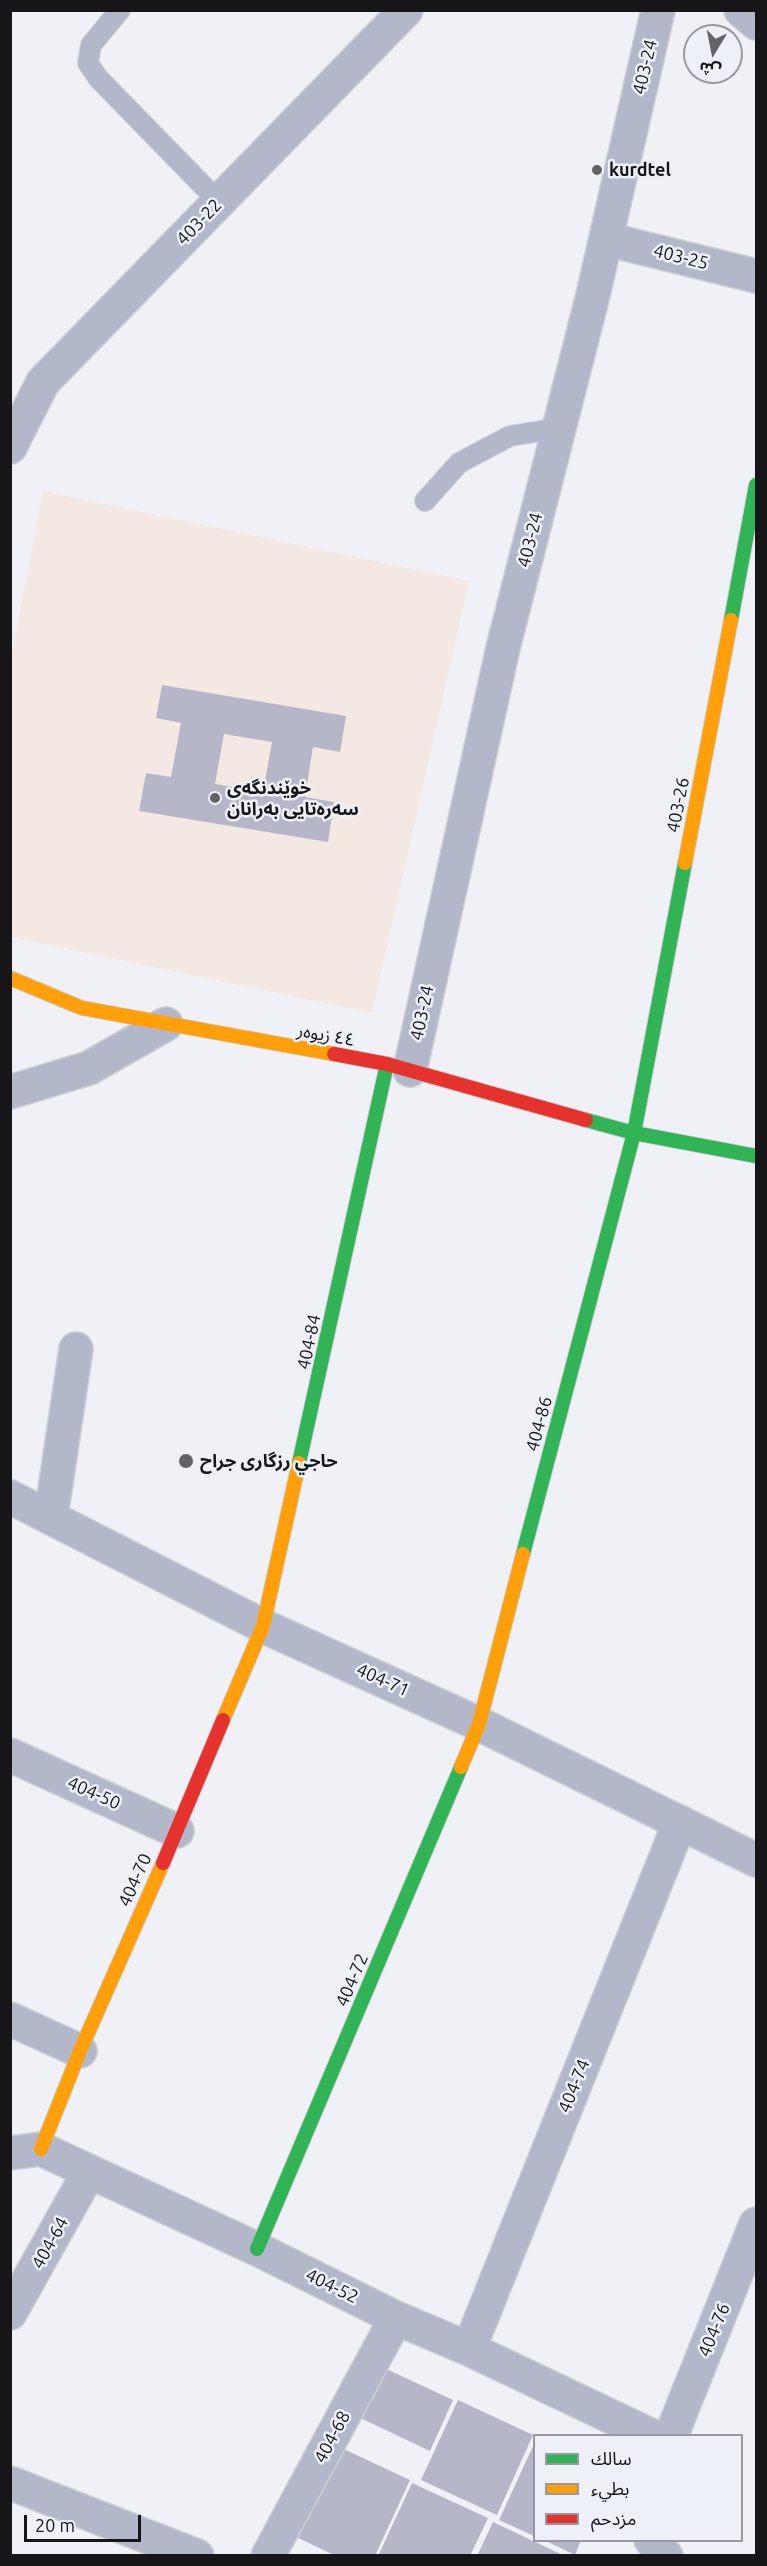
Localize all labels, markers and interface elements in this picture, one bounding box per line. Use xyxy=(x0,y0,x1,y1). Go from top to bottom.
north arrow xyxy=(683,24,743,84)
street label: 403-24 xyxy=(628,37,662,97)
text: ش xyxy=(698,59,723,81)
place label: kurdtel xyxy=(609,159,671,181)
marker: kurdtel xyxy=(590,163,604,177)
street label: 403-22 xyxy=(172,194,226,250)
street label: 403-25 xyxy=(651,240,711,274)
street label: 403-24 xyxy=(513,510,547,570)
street label: 403-26 xyxy=(662,775,694,835)
place label: خوێندنگەی سەرەتایی بەرانان xyxy=(227,777,359,820)
marker: خوێندنگەی سەرەتایی بەرانان xyxy=(208,791,222,805)
street label: 403-24 xyxy=(406,983,438,1043)
street label: ٤٤ زیوەر xyxy=(295,1019,357,1051)
street label: 404-84 xyxy=(293,1312,325,1372)
street label: 404-86 xyxy=(521,1394,557,1454)
place label: حاجي رزگارى جراح xyxy=(200,1450,338,1472)
marker: حاجي رزگارى جراح xyxy=(177,1452,195,1470)
street label: 404-71 xyxy=(353,1659,413,1701)
street label: 404-50 xyxy=(64,1772,124,1814)
street label: 404-70 xyxy=(114,1850,156,1910)
street label: 404-72 xyxy=(331,1950,373,2010)
street label: 404-74 xyxy=(554,2056,594,2116)
street label: 404-64 xyxy=(27,2213,73,2273)
street label: 404-52 xyxy=(302,2264,362,2308)
street label: 404-76 xyxy=(694,2300,734,2360)
street label: 404-68 xyxy=(309,2407,355,2467)
legend xyxy=(533,2434,743,2542)
text: سالك xyxy=(591,2448,632,2468)
text: بطيء xyxy=(591,2478,629,2498)
scale bar xyxy=(27,2503,144,2541)
text: مزدحم xyxy=(591,2508,636,2528)
text: 20 m xyxy=(35,2515,75,2535)

